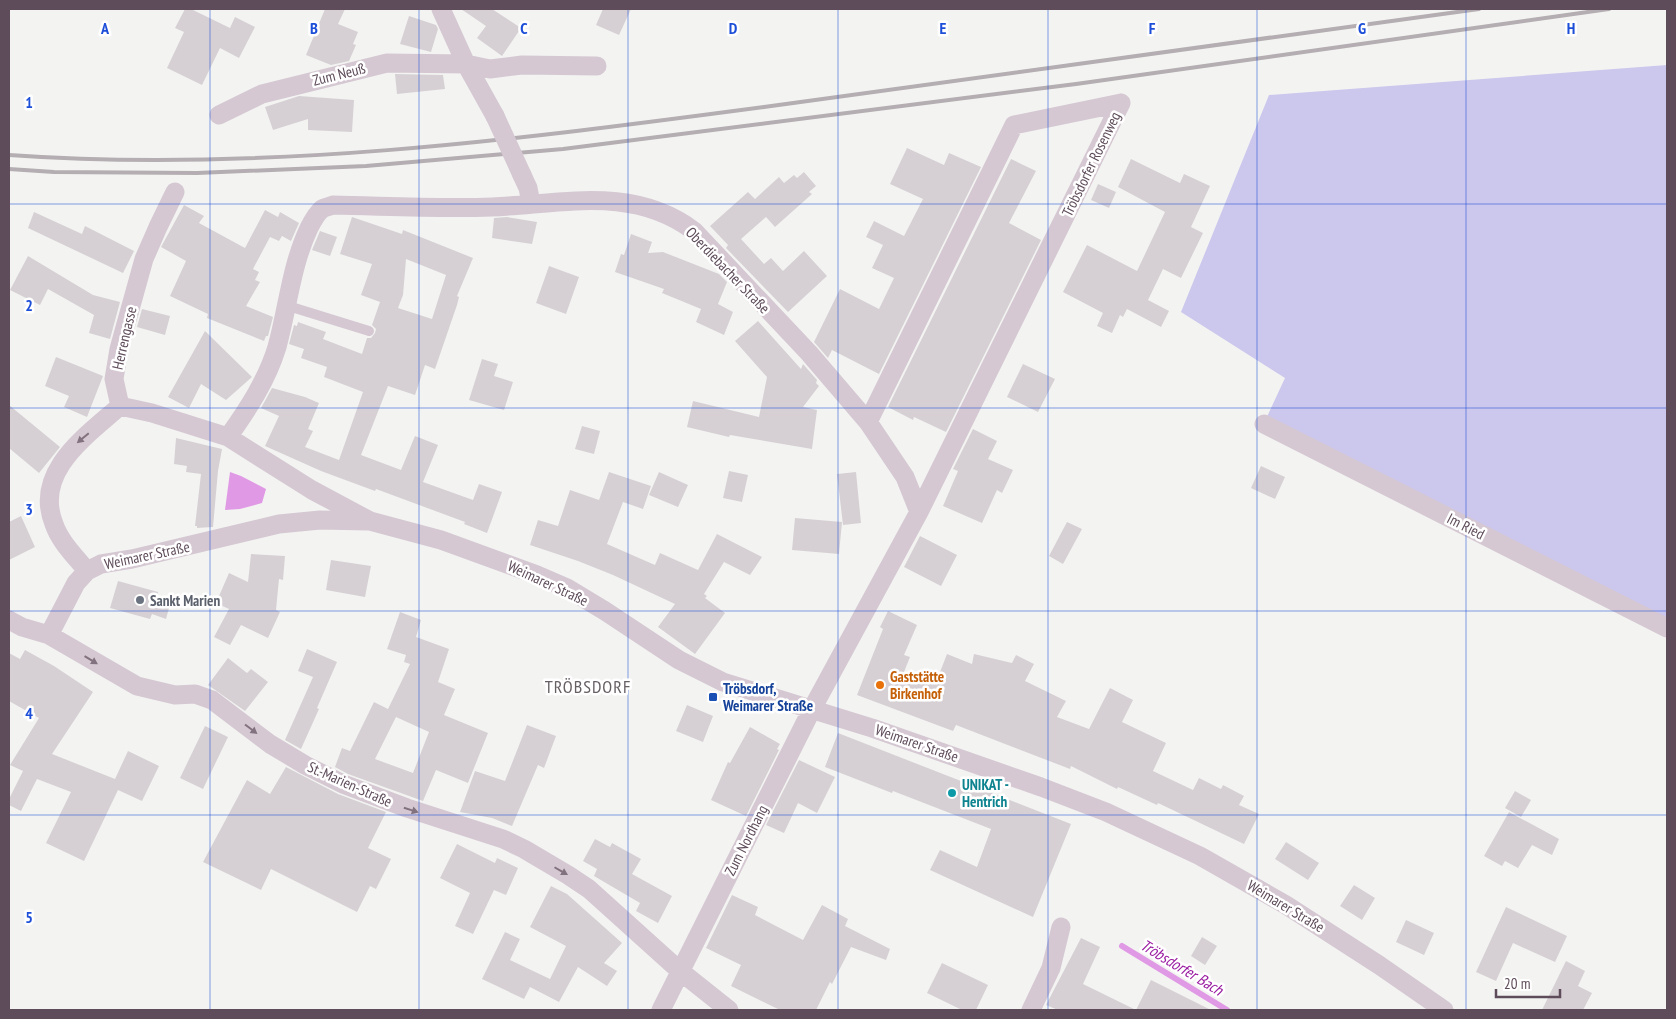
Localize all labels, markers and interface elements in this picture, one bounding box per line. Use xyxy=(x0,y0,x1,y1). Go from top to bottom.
text: A xyxy=(100,18,110,38)
text: B xyxy=(310,18,318,38)
text: C xyxy=(520,18,528,38)
text: D xyxy=(729,18,738,38)
text: E xyxy=(940,18,947,38)
text: F xyxy=(1149,18,1156,38)
text: G xyxy=(1358,18,1366,38)
text: H xyxy=(1567,18,1575,38)
street label: Zum Neuß xyxy=(311,58,367,90)
text: 1 xyxy=(25,92,33,112)
street label: Tröbsdorfer Rosenweg xyxy=(1057,109,1125,219)
street label: Oberdiebacher Straße xyxy=(682,223,774,317)
text: 2 xyxy=(25,295,33,315)
street label: Herrengasse xyxy=(108,305,140,371)
one-way arrow xyxy=(77,432,89,443)
text: 3 xyxy=(25,499,33,519)
street label: Im Ried xyxy=(1444,509,1488,543)
street label: Weimarer Straße xyxy=(103,537,191,573)
street label: Weimarer Straße xyxy=(505,556,591,610)
place label: Sankt Marien xyxy=(150,591,220,610)
marker: Sankt Marien xyxy=(134,594,146,606)
one-way arrow xyxy=(84,655,97,664)
place label: Gaststätte Birkenhof xyxy=(890,667,944,703)
district label: TRÖBSDORF xyxy=(545,675,631,698)
place label: Tröbsdorf, Weimarer Straße xyxy=(722,679,813,715)
marker: Gaststätte Birkenhof xyxy=(874,679,886,691)
marker: Tröbsdorf, Weimarer Straße xyxy=(707,691,719,703)
text: 4 xyxy=(25,703,33,723)
street label: Weimarer Straße xyxy=(873,720,961,766)
one-way arrow xyxy=(244,724,257,735)
street label: St.-Marien-Straße xyxy=(305,757,395,811)
place label: UNIKAT - Hentrich xyxy=(962,775,1009,811)
marker: UNIKAT - Hentrich xyxy=(946,787,958,799)
street label: Zum Nordhang xyxy=(720,802,772,878)
one-way arrow xyxy=(404,806,419,814)
one-way arrow xyxy=(554,866,568,875)
street label: Weimarer Straße xyxy=(1244,876,1328,936)
text: 5 xyxy=(25,907,33,927)
water label: Tröbsdorfer Bach xyxy=(1137,935,1228,1000)
scale bar xyxy=(1496,966,1560,998)
text: 20 m xyxy=(1504,974,1530,993)

